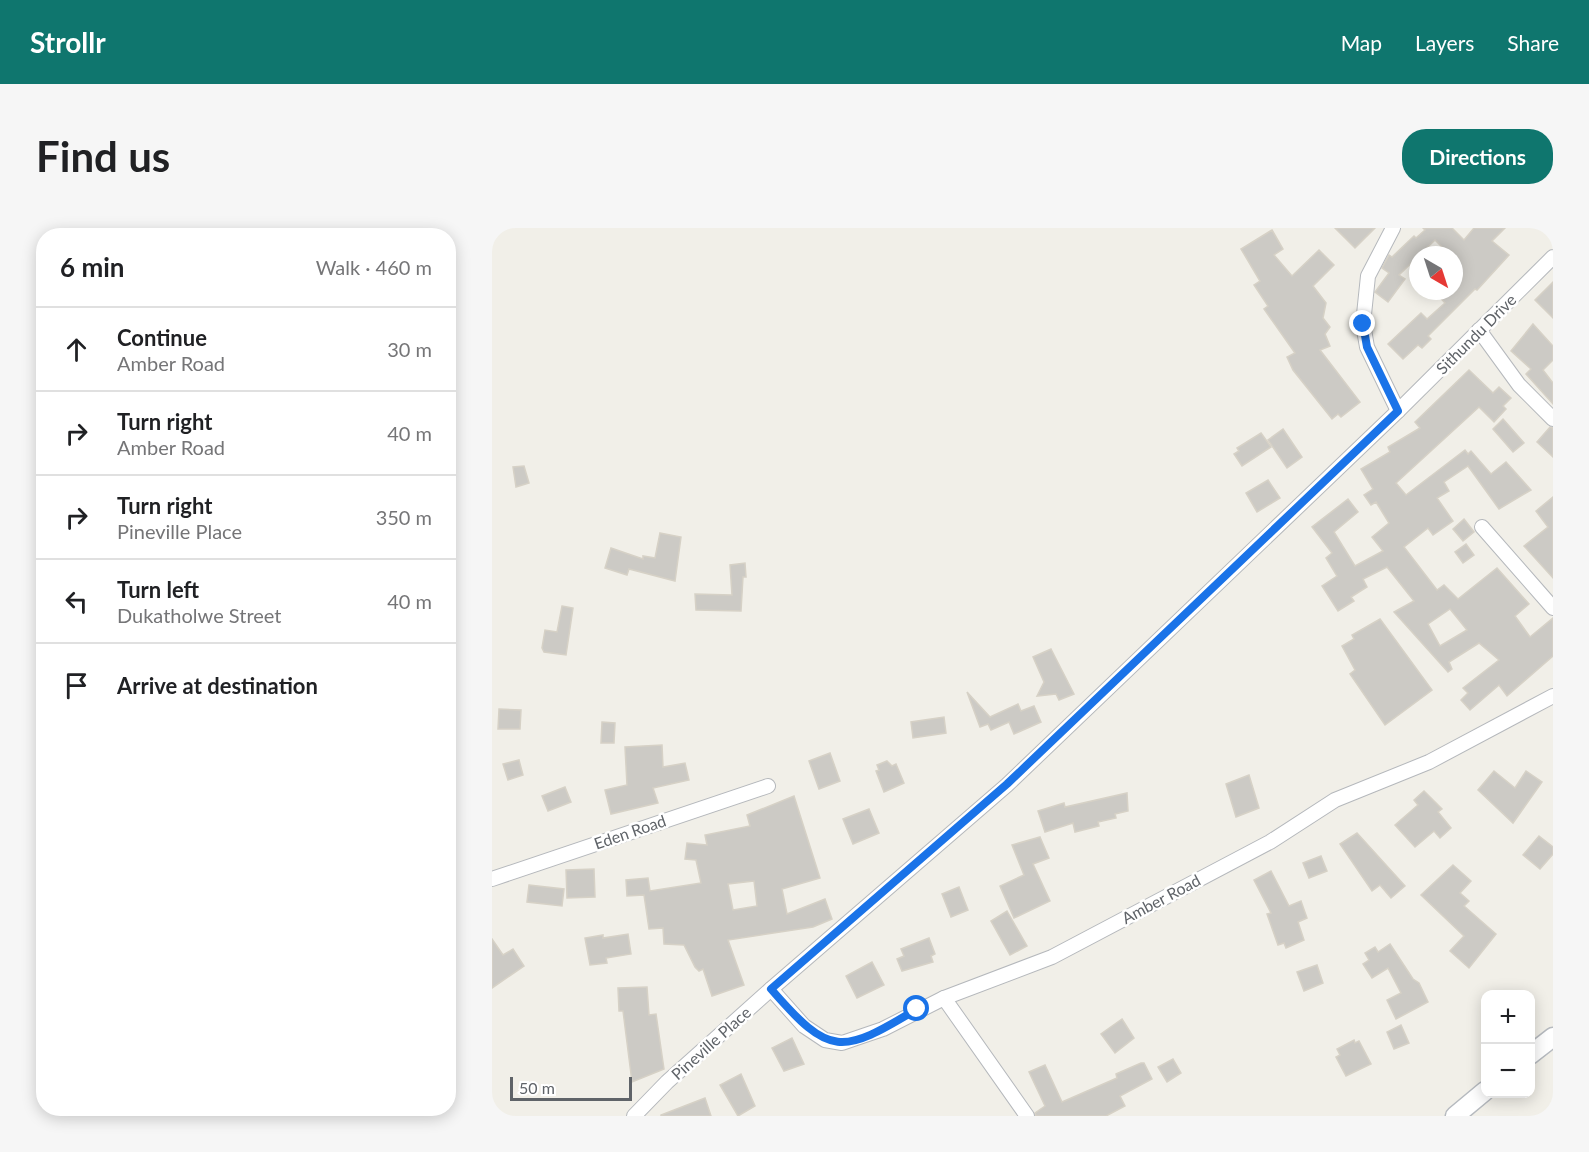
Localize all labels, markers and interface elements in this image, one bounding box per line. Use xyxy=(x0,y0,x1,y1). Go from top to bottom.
text: Strollr xyxy=(30,25,106,59)
text: Map xyxy=(1341,30,1382,55)
text: Layers xyxy=(1415,30,1474,55)
text: Share xyxy=(1507,30,1559,55)
button: Directions xyxy=(1402,129,1553,184)
text: Find us xyxy=(36,131,170,181)
north arrow xyxy=(1409,246,1463,300)
text: 6 min xyxy=(60,251,124,283)
text: Walk · 460 m xyxy=(316,255,432,279)
street label: Sithundu Drive xyxy=(1432,290,1520,378)
route end xyxy=(1349,310,1375,336)
text: Continue xyxy=(117,324,207,351)
icon: ahead xyxy=(60,333,93,366)
text: 30 m xyxy=(387,337,432,361)
text: Amber Road xyxy=(117,351,225,375)
text: Turn right xyxy=(117,408,212,435)
icon: right xyxy=(60,417,93,450)
text: 40 m xyxy=(387,421,432,445)
text: Amber Road xyxy=(117,435,225,459)
text: Turn right xyxy=(117,492,212,519)
icon: right xyxy=(60,501,93,534)
text: 350 m xyxy=(376,505,432,529)
text: Pineville Place xyxy=(117,519,242,543)
text: Turn left xyxy=(117,576,199,603)
icon: left xyxy=(60,585,93,618)
text: 40 m xyxy=(387,589,432,613)
text: Dukatholwe Street xyxy=(117,603,281,627)
icon: arrive xyxy=(60,669,93,702)
text: Arrive at destination xyxy=(117,672,318,699)
street label: Eden Road xyxy=(591,810,668,853)
street label: Amber Road xyxy=(1118,870,1203,927)
map controls xyxy=(1481,990,1535,1098)
button: + xyxy=(1481,990,1535,1044)
route start xyxy=(903,995,929,1021)
street label: Pineville Place xyxy=(667,1002,754,1083)
button: − xyxy=(1481,1044,1535,1098)
scale bar xyxy=(510,1074,632,1102)
text: 50 m xyxy=(519,1078,555,1097)

